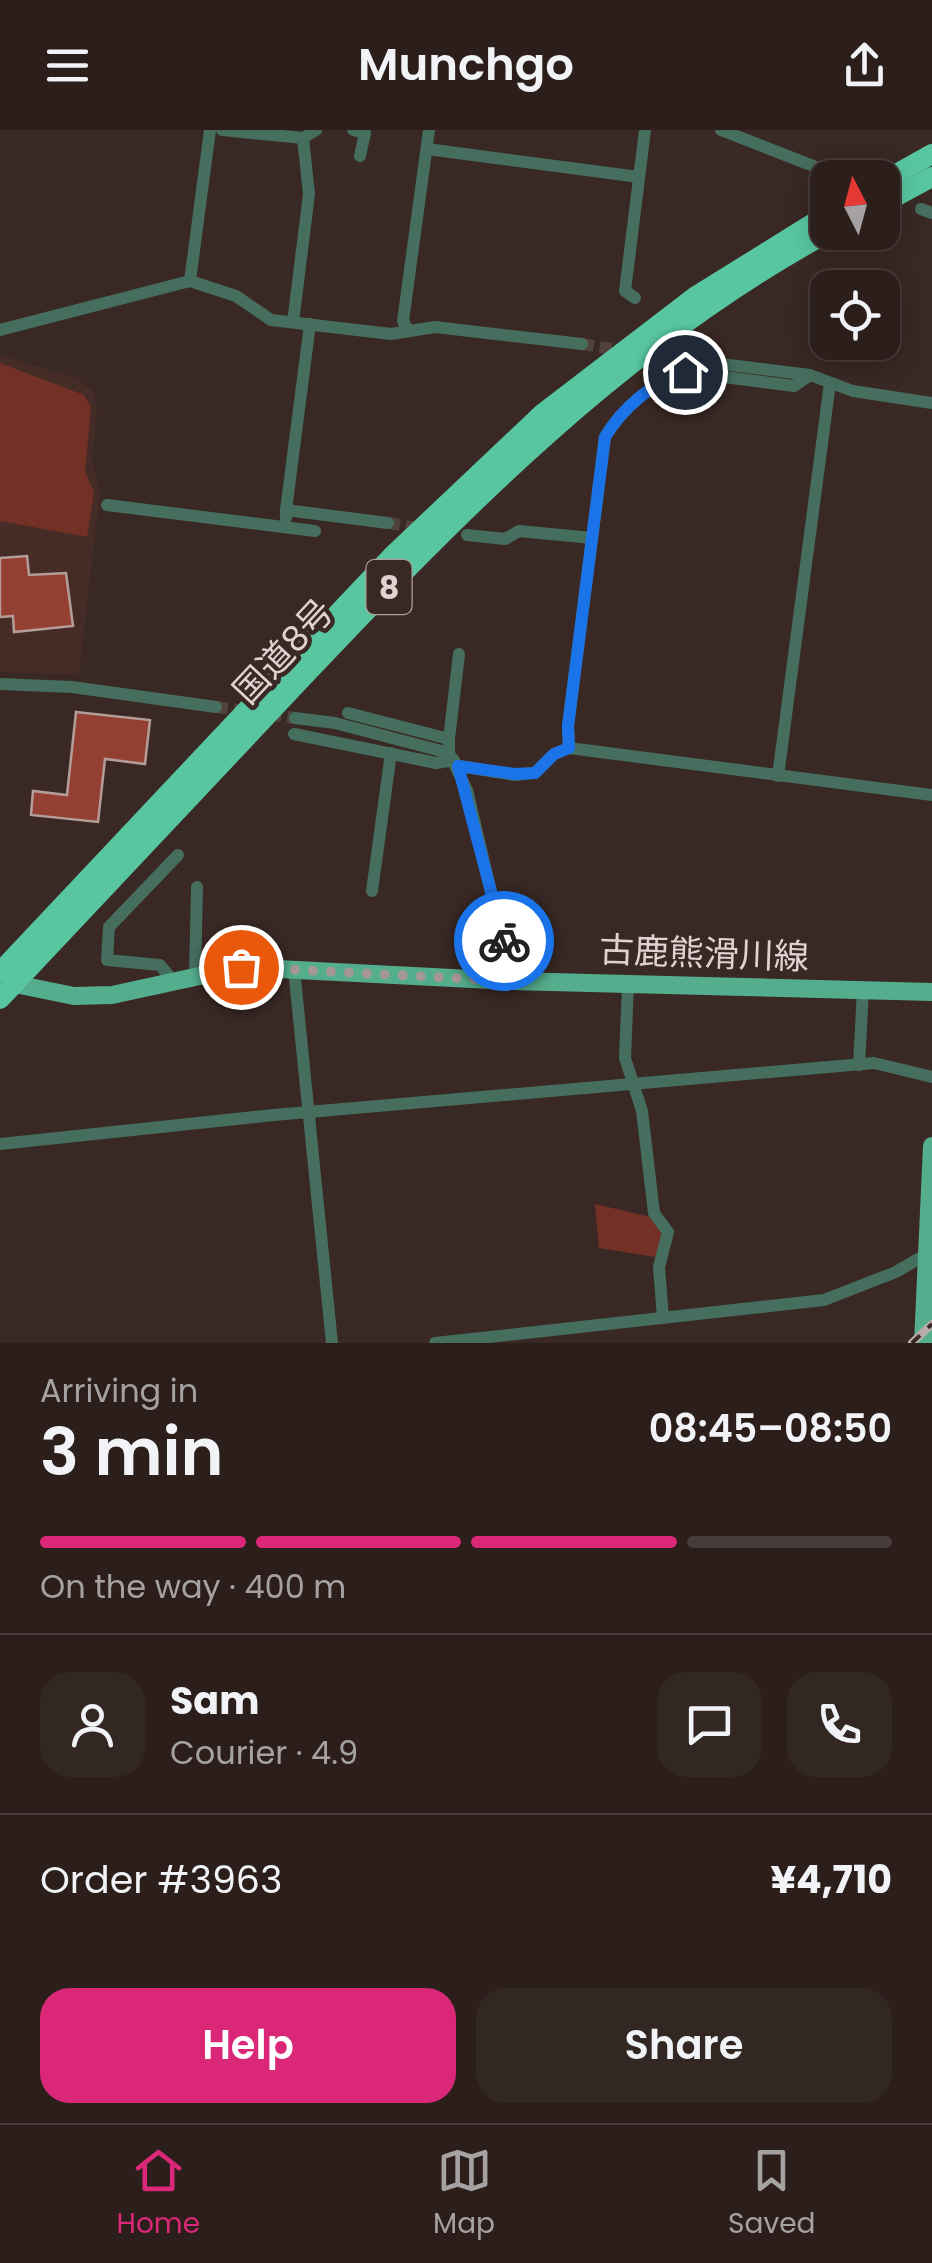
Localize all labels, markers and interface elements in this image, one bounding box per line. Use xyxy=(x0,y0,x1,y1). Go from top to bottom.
text: Munchgo xyxy=(358,33,574,96)
icon: menu xyxy=(40,38,95,93)
icon: share xyxy=(837,38,892,93)
north arrow xyxy=(810,160,900,250)
map controls xyxy=(810,160,900,360)
button: locate xyxy=(810,270,900,360)
pin xyxy=(643,330,728,415)
icon: home xyxy=(658,345,713,400)
road number: 8 xyxy=(366,560,412,614)
street label: 国道8号 xyxy=(222,588,344,714)
courier xyxy=(454,891,554,991)
icon: bike xyxy=(477,914,532,969)
pin xyxy=(199,925,284,1010)
street label: 古鹿熊滑川線 xyxy=(598,925,810,981)
icon: bag xyxy=(214,940,269,995)
text: Arriving in xyxy=(40,1368,198,1413)
text: 08:45–08:50 xyxy=(649,1402,892,1455)
text: 3 min xyxy=(40,1407,224,1498)
text: On the way · 400 m xyxy=(40,1564,346,1609)
button: person xyxy=(40,1672,145,1777)
button: chat xyxy=(657,1672,762,1777)
button: phone xyxy=(787,1672,892,1777)
text: Sam xyxy=(170,1674,259,1727)
text: Courier · 4.9 xyxy=(170,1730,358,1775)
text: Order #3963 xyxy=(40,1853,282,1906)
text: ¥4,710 xyxy=(770,1853,892,1906)
button: Help xyxy=(40,1988,456,2103)
button: Share xyxy=(476,1988,892,2103)
tab: Home xyxy=(117,2143,200,2245)
tab: Map xyxy=(433,2143,495,2245)
tab: Saved xyxy=(728,2143,815,2245)

